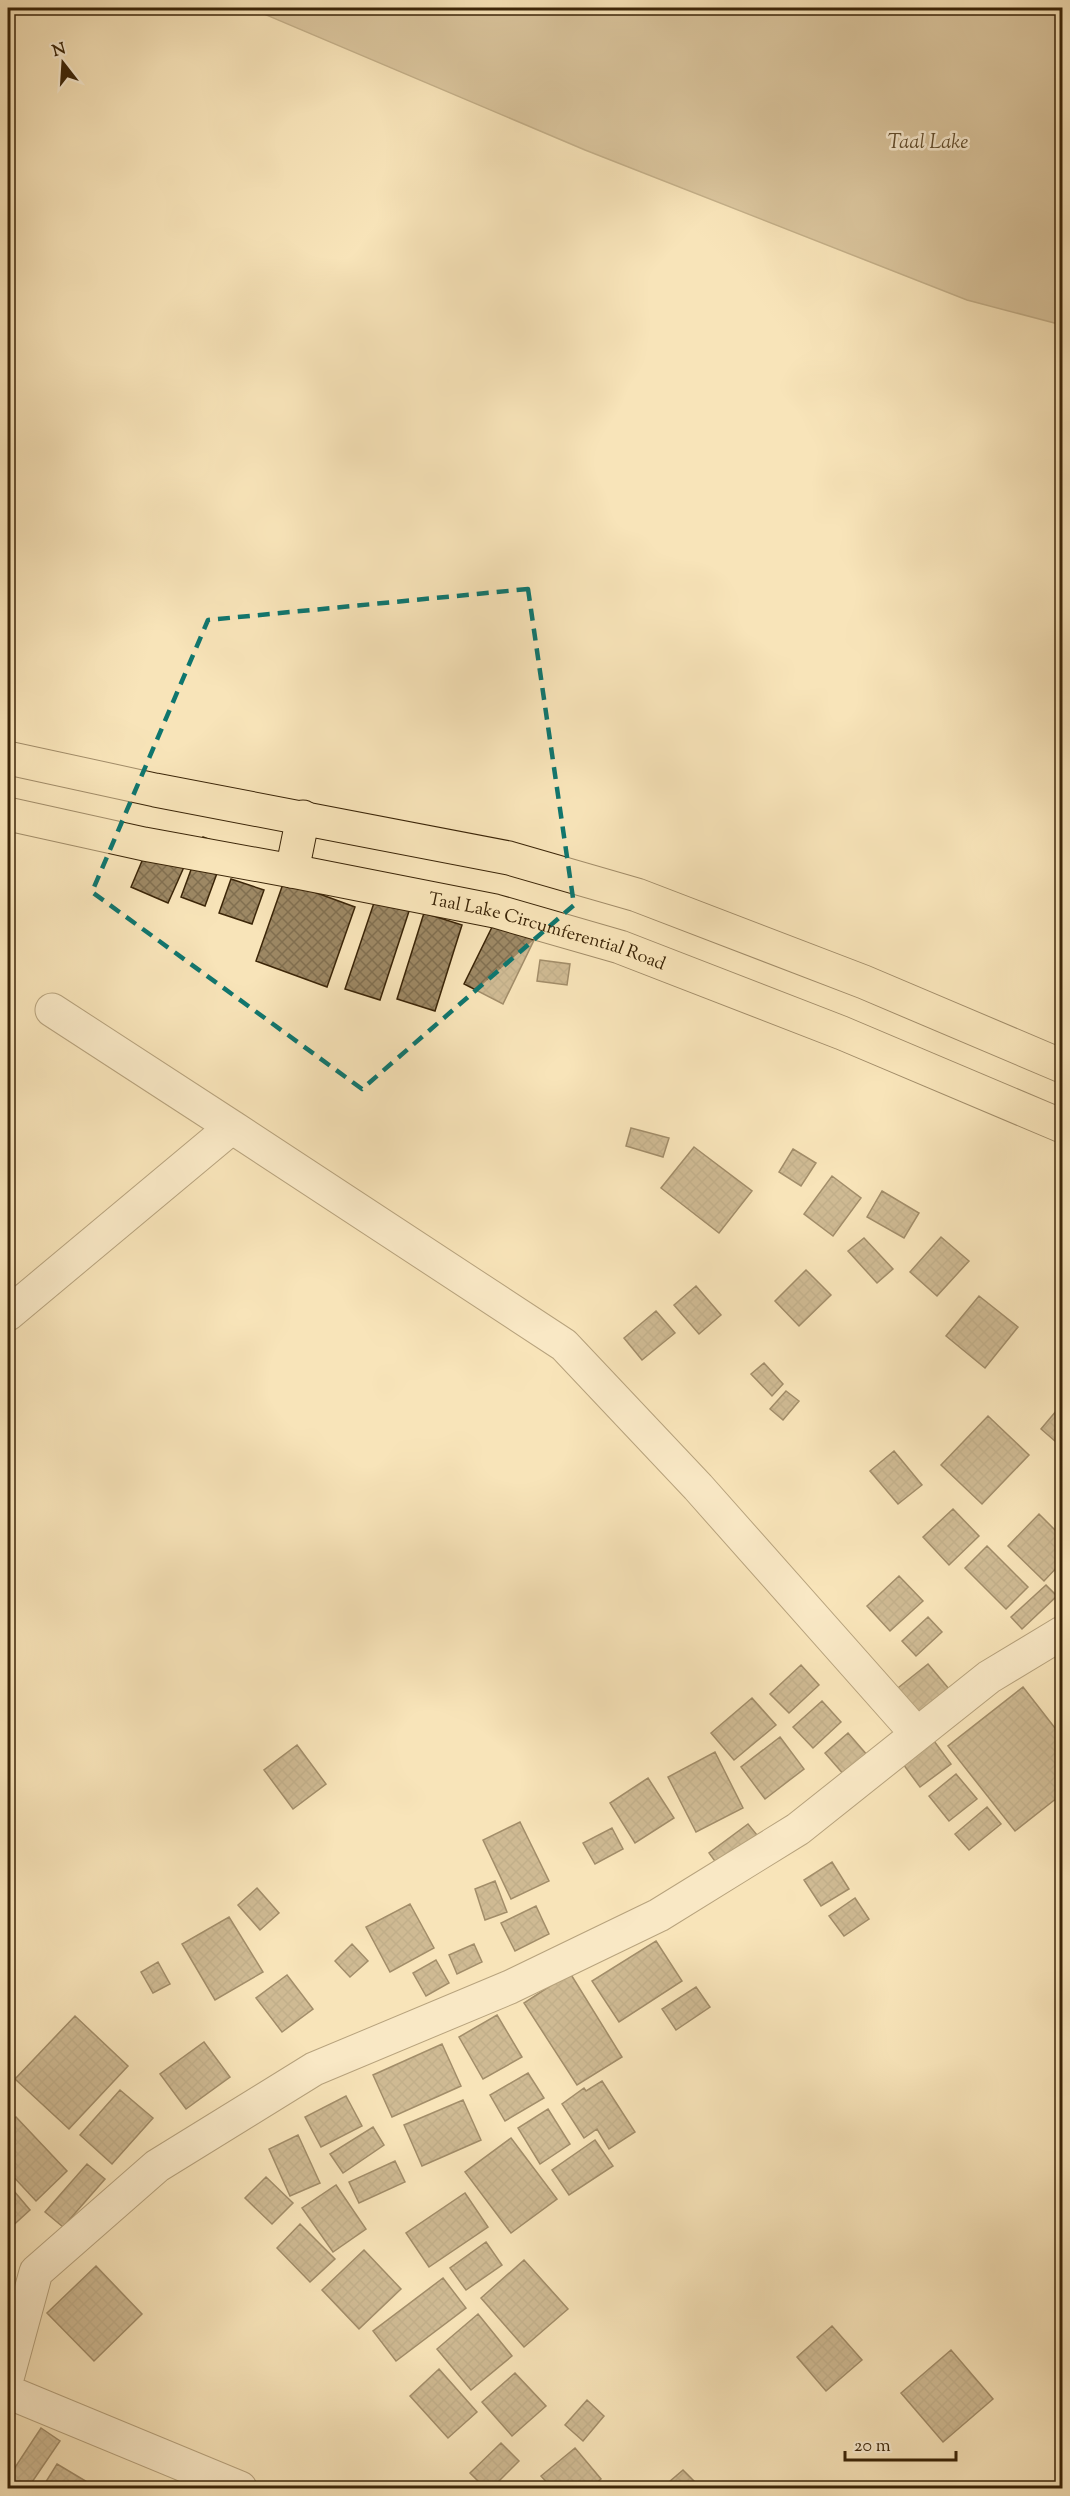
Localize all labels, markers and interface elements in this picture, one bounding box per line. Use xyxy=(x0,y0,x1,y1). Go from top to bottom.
north arrow xyxy=(33,33,93,93)
text: N xyxy=(50,38,69,64)
water label: Taal Lake xyxy=(888,129,968,158)
street label: Taal Lake Circumferential Road xyxy=(426,887,669,978)
scale bar xyxy=(845,2424,956,2462)
text: 20 m xyxy=(854,2434,891,2460)

